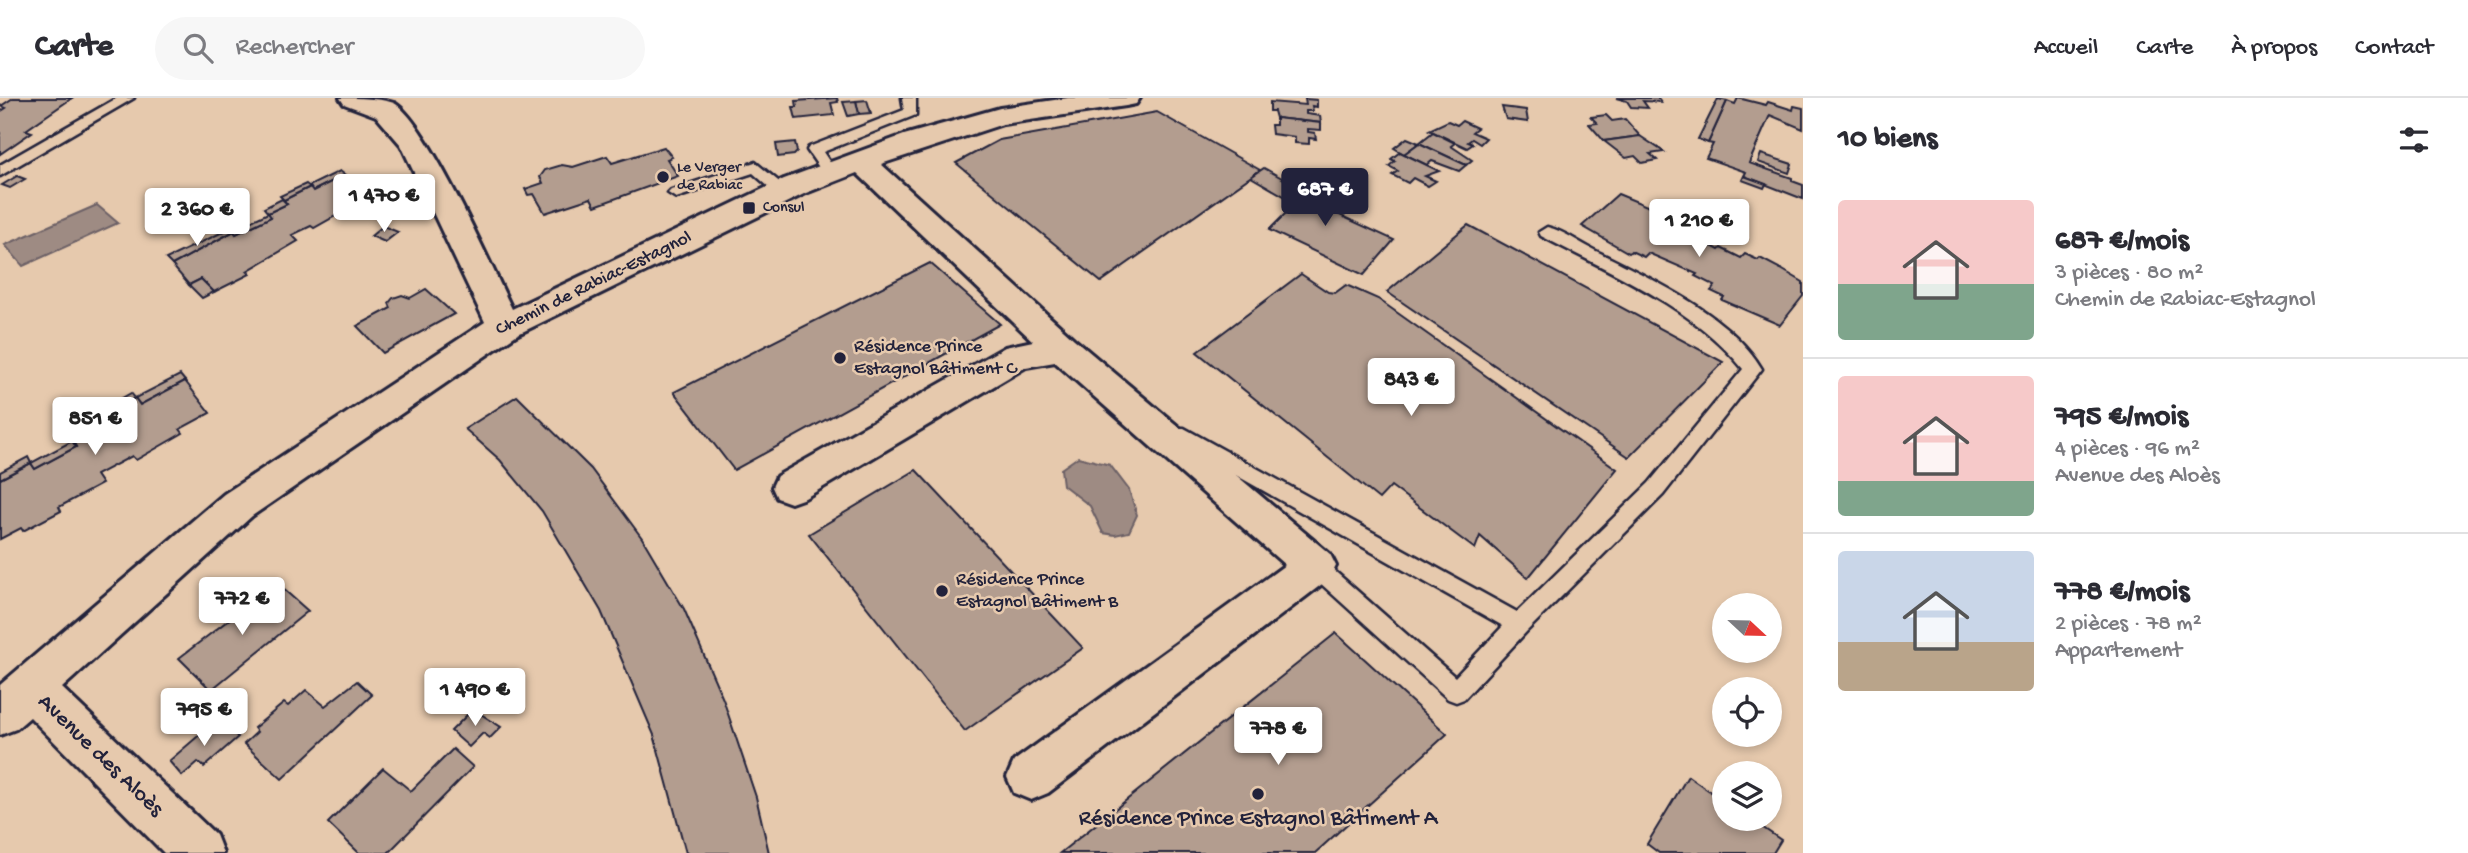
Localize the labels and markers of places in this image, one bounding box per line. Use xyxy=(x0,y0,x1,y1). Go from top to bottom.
place label: Le Verger de Rabiac xyxy=(677,159,742,196)
marker: Le Verger de Rabiac xyxy=(655,169,671,185)
pin: 687 € xyxy=(1276,169,1374,228)
pin: 1 470 € xyxy=(319,174,449,234)
pin: 2 360 € xyxy=(132,188,262,248)
place label: Consul xyxy=(763,199,805,218)
marker: Consul xyxy=(741,200,757,216)
pin: 1 210 € xyxy=(1634,200,1764,259)
place label: Résidence Prince Estagnol Bâtiment C xyxy=(854,336,1018,381)
marker: Résidence Prince Estagnol Bâtiment C xyxy=(832,350,848,366)
pin: 843 € xyxy=(1362,358,1460,418)
pin: 851 € xyxy=(46,398,144,457)
place label: Résidence Prince Estagnol Bâtiment B xyxy=(956,569,1119,614)
pin: 772 € xyxy=(193,578,291,637)
marker: Résidence Prince Estagnol Bâtiment B xyxy=(934,583,950,599)
pin: 1 490 € xyxy=(410,668,540,728)
pin: 795 € xyxy=(155,688,253,748)
pin: 778 € xyxy=(1229,708,1327,767)
marker: Résidence Prince Estagnol Bâtiment A xyxy=(1250,786,1266,802)
place label: Résidence Prince Estagnol Bâtiment A xyxy=(1079,806,1439,833)

